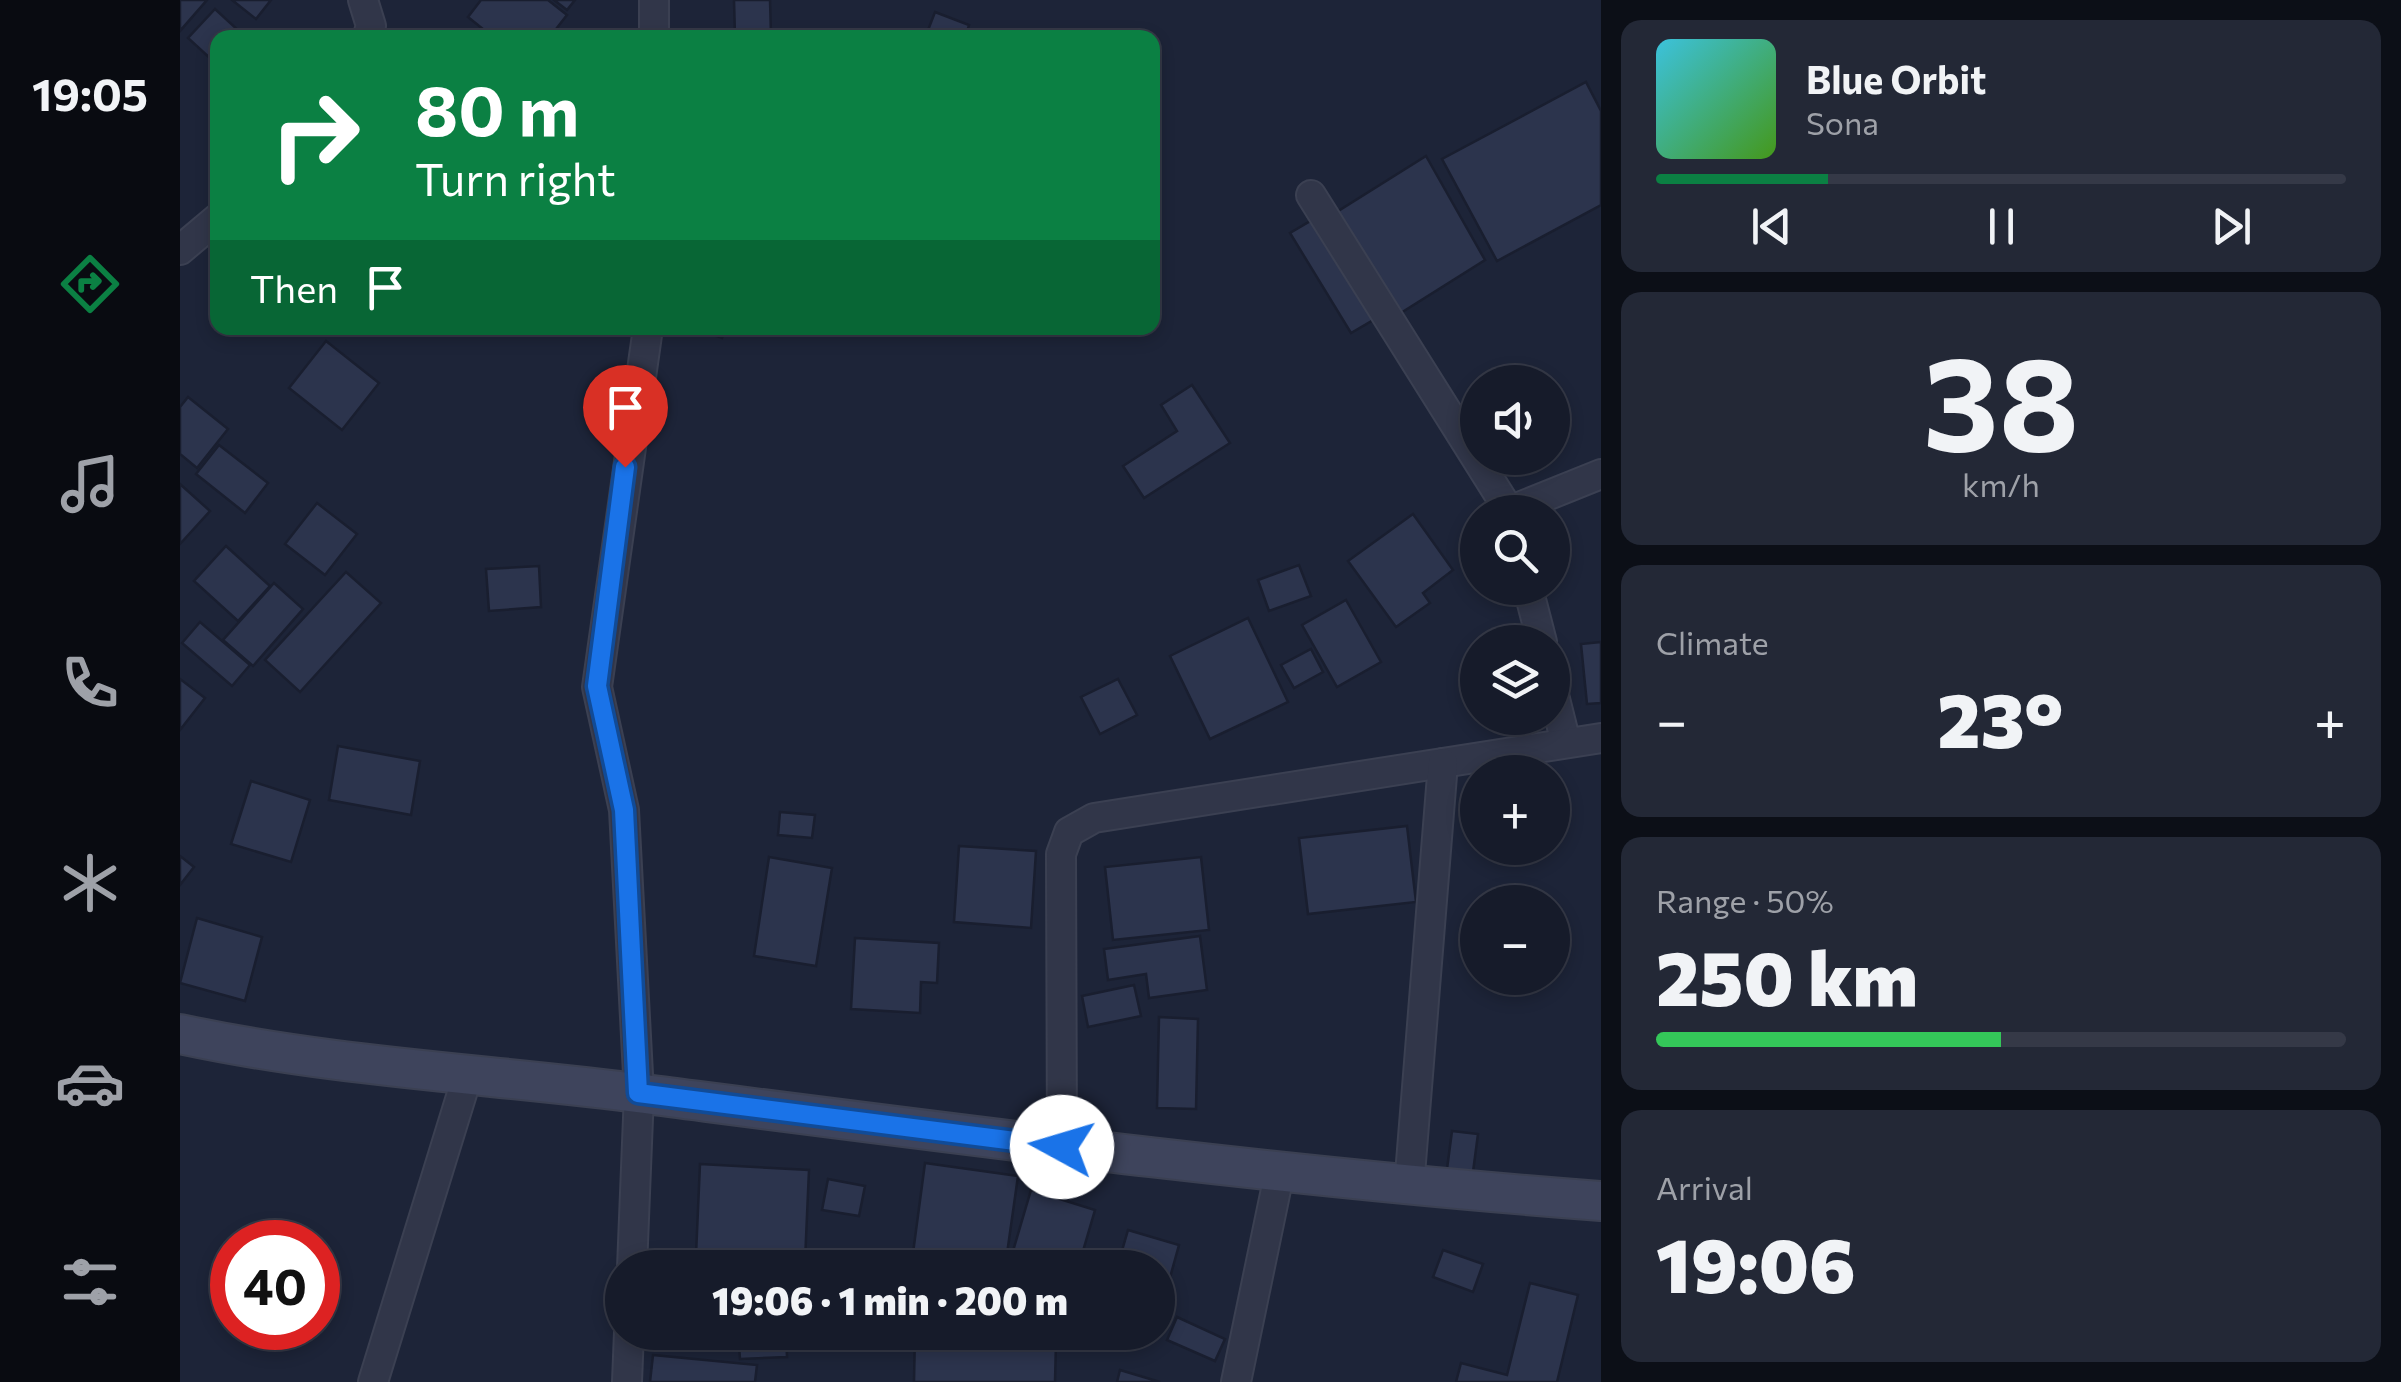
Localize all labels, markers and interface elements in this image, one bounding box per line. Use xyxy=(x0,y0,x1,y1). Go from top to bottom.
text: Blue Orbit xyxy=(1806,55,1986,102)
text: 19:05 xyxy=(32,65,148,120)
text: 80 m xyxy=(415,65,579,150)
icon: right xyxy=(250,70,380,200)
text: Sona xyxy=(1806,102,1879,142)
text: Turn right xyxy=(415,150,616,205)
icon: previous xyxy=(1744,199,1799,254)
icon: pause xyxy=(1974,199,2029,254)
icon: next xyxy=(2204,199,2259,254)
icon: directions xyxy=(55,249,125,319)
icon: arrive xyxy=(358,260,413,315)
text: Then xyxy=(250,264,338,311)
text: 38 xyxy=(1923,319,2079,478)
pin xyxy=(583,365,668,468)
map controls xyxy=(1460,365,1570,995)
button: sound xyxy=(1460,365,1570,475)
icon: arrive xyxy=(598,380,653,435)
icon: music xyxy=(55,449,125,519)
text: km/h xyxy=(1962,464,2040,504)
button: search xyxy=(1460,495,1570,605)
text: Climate xyxy=(1656,622,1769,662)
button: layers xyxy=(1460,625,1570,735)
icon: phone xyxy=(55,648,125,718)
text: 23° xyxy=(1937,672,2064,763)
text: − xyxy=(1656,685,1687,752)
text: + xyxy=(2314,685,2346,752)
button: + xyxy=(1460,755,1570,865)
icon: climate xyxy=(55,848,125,918)
text: Range · 50% xyxy=(1656,880,1834,920)
button: − xyxy=(1460,885,1570,995)
text: 250 km xyxy=(1656,930,1918,1021)
icon: car xyxy=(55,1048,125,1118)
position arrow xyxy=(1010,1095,1114,1199)
text: Arrival xyxy=(1656,1167,1753,1207)
text: 19:06 xyxy=(1656,1217,1856,1308)
speed limit sign: 40 xyxy=(210,1220,340,1350)
icon: filters xyxy=(55,1247,125,1317)
text: 19:06 · 1 min · 200 m xyxy=(712,1276,1068,1323)

